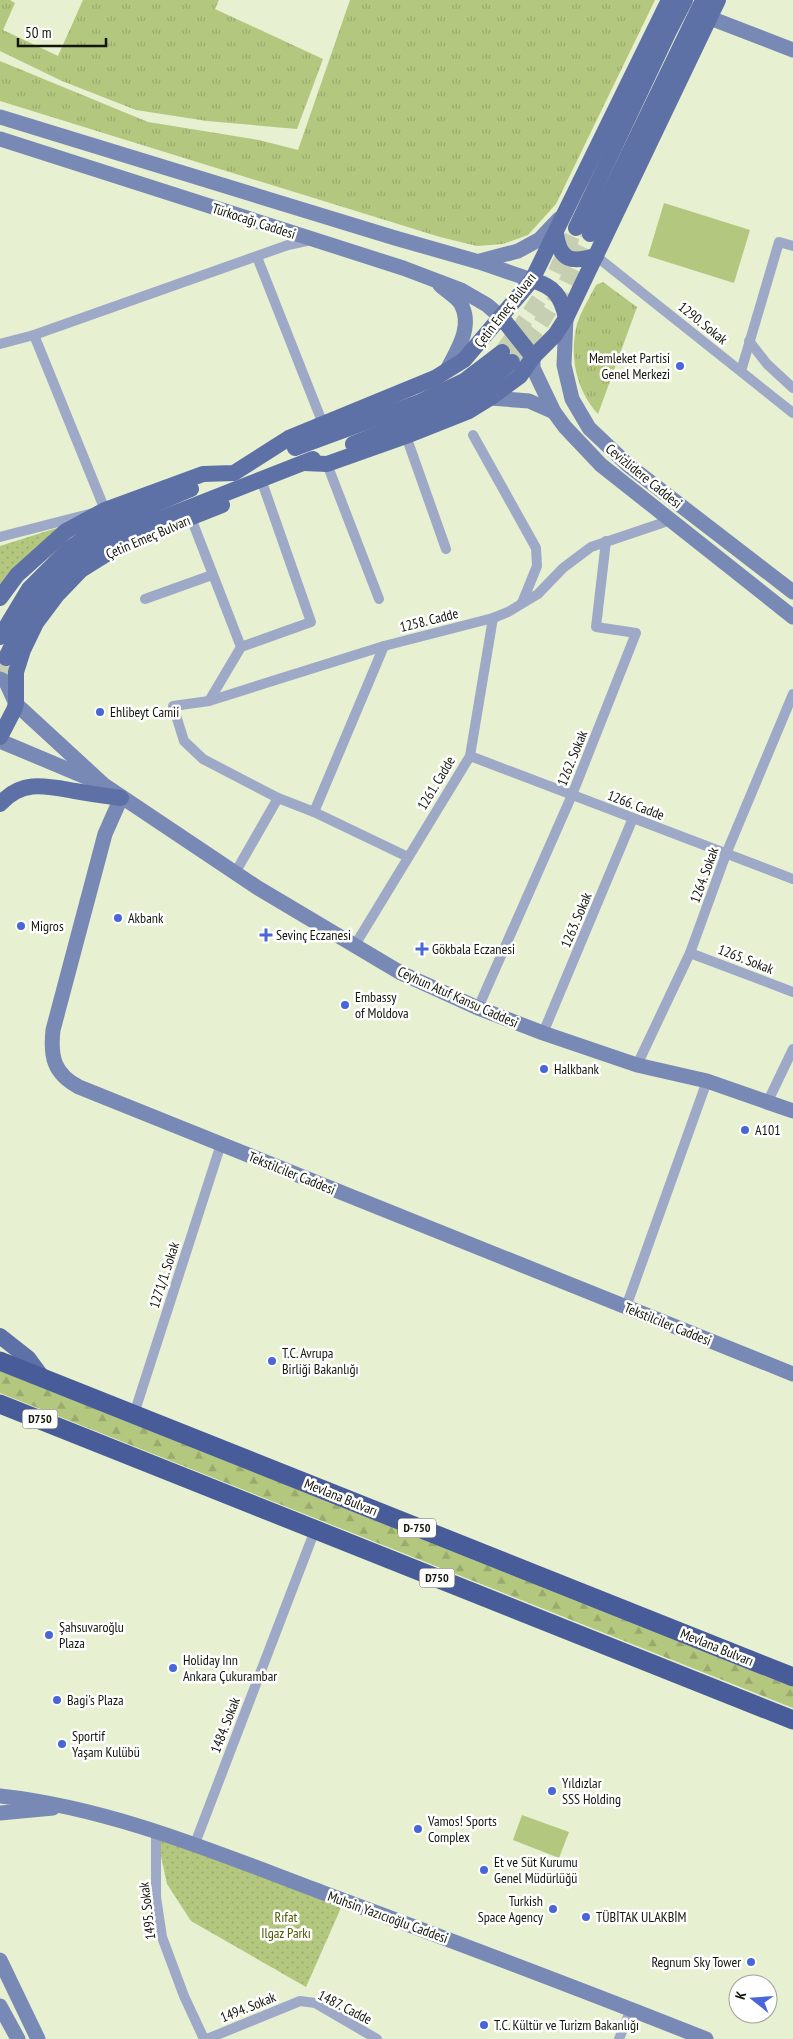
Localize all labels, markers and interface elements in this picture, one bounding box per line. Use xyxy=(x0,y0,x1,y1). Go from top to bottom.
scale bar xyxy=(18,15,105,47)
text: 50 m xyxy=(25,23,51,42)
street label: Türkocağı Caddesi xyxy=(210,199,298,243)
street label: Çetin Emeç Bulvarı xyxy=(470,269,540,351)
street label: 1290. Sokak xyxy=(675,298,732,349)
place label: Memleket Partisi Genel Merkezi xyxy=(589,349,670,383)
marker: Memleket Partisi Genel Merkezi xyxy=(674,360,686,372)
street label: Cevizlidere Caddesi xyxy=(602,440,686,512)
street label: Çetin Emeç Bulvarı xyxy=(103,511,193,563)
street label: 1258. Cadde xyxy=(398,604,460,636)
place label: Ehlibeyt Camii xyxy=(110,703,179,721)
marker: Ehlibeyt Camii xyxy=(94,706,106,718)
street label: 1262. Sokak xyxy=(553,727,591,788)
street label: 1261. Cadde xyxy=(413,753,459,813)
street label: 1266. Cadde xyxy=(605,786,667,824)
street label: 1264. Sokak xyxy=(686,844,723,905)
street label: 1263. Sokak xyxy=(556,889,596,950)
place label: Akbank xyxy=(128,909,164,927)
marker: Akbank xyxy=(112,912,124,924)
place label: Migros xyxy=(31,917,64,935)
marker: Migros xyxy=(15,920,27,932)
place label: Sevinç Eczanesi xyxy=(276,926,351,944)
marker: Sevinç Eczanesi xyxy=(260,929,272,941)
place label: Gökbala Eczanesi xyxy=(432,940,515,958)
street label: 1265. Sokak xyxy=(716,940,777,978)
marker: Gökbala Eczanesi xyxy=(416,943,428,955)
street label: Ceyhun Atuf Kansu Caddesi xyxy=(395,962,521,1032)
place label: Embassy of Moldova xyxy=(355,988,409,1022)
marker: Embassy of Moldova xyxy=(339,999,351,1011)
place label: Halkbank xyxy=(554,1060,600,1078)
marker: Halkbank xyxy=(538,1063,550,1075)
place label: A101 xyxy=(755,1121,781,1139)
marker: A101 xyxy=(739,1124,751,1136)
street label: Tekstilciler Caddesi xyxy=(246,1147,338,1199)
street label: 1271/1. Sokak xyxy=(145,1239,183,1310)
street label: Tekstilciler Caddesi xyxy=(622,1298,714,1350)
place label: T.C. Avrupa Birliği Bakanlığı xyxy=(282,1344,359,1378)
marker: T.C. Avrupa Birliği Bakanlığı xyxy=(266,1355,278,1367)
road number: D750 xyxy=(22,1410,58,1428)
street label: Mevlana Bulvarı xyxy=(302,1474,380,1520)
road number: D-750 xyxy=(398,1519,436,1538)
road number: D750 xyxy=(420,1569,454,1588)
place label: Şahsuvaroğlu Plaza xyxy=(59,1618,124,1652)
street label: Mevlana Bulvarı xyxy=(678,1624,756,1670)
marker: Şahsuvaroğlu Plaza xyxy=(43,1629,55,1641)
place label: Holiday Inn Ankara Çukurambar xyxy=(183,1651,277,1685)
marker: Holiday Inn Ankara Çukurambar xyxy=(167,1662,179,1674)
place label: Bagi's Plaza xyxy=(67,1691,124,1709)
marker: Bagi's Plaza xyxy=(51,1694,63,1706)
street label: 1484. Sokak xyxy=(206,1694,244,1755)
place label: Sportif Yaşam Kulübü xyxy=(72,1727,140,1761)
marker: Sportif Yaşam Kulübü xyxy=(56,1738,68,1750)
place label: Yıldızlar SSS Holding xyxy=(562,1774,621,1808)
marker: Yıldızlar SSS Holding xyxy=(546,1785,558,1797)
place label: Vamos! Sports Complex xyxy=(427,1812,497,1846)
marker: Vamos! Sports Complex xyxy=(412,1823,424,1835)
place label: Et ve Süt Kurumu Genel Müdürlüğü xyxy=(494,1853,578,1887)
marker: Et ve Süt Kurumu Genel Müdürlüğü xyxy=(478,1864,490,1876)
street label: 1495. Sokak xyxy=(134,1880,159,1941)
street label: Muhsin Yazıcıoğlu Caddesi xyxy=(325,1887,451,1947)
place label: Turkish Space Agency xyxy=(478,1892,544,1926)
marker: Turkish Space Agency xyxy=(547,1903,559,1915)
park label: Rıfat Ilgaz Parkı xyxy=(261,1908,311,1942)
place label: TÜBİTAK ULAKBİM xyxy=(596,1908,687,1926)
marker: TÜBİTAK ULAKBİM xyxy=(580,1911,592,1923)
place label: Regnum Sky Tower xyxy=(651,1953,741,1971)
marker: Regnum Sky Tower xyxy=(745,1956,757,1968)
north arrow xyxy=(728,1974,778,2024)
street label: 1487. Cadde xyxy=(315,1986,375,2028)
street label: 1494. Sokak xyxy=(218,1988,279,2026)
text: K xyxy=(731,1988,750,2001)
place label: T.C. Kültür ve Turizm Bakanlığı xyxy=(494,2016,639,2034)
marker: T.C. Kültür ve Turizm Bakanlığı xyxy=(478,2019,490,2031)

